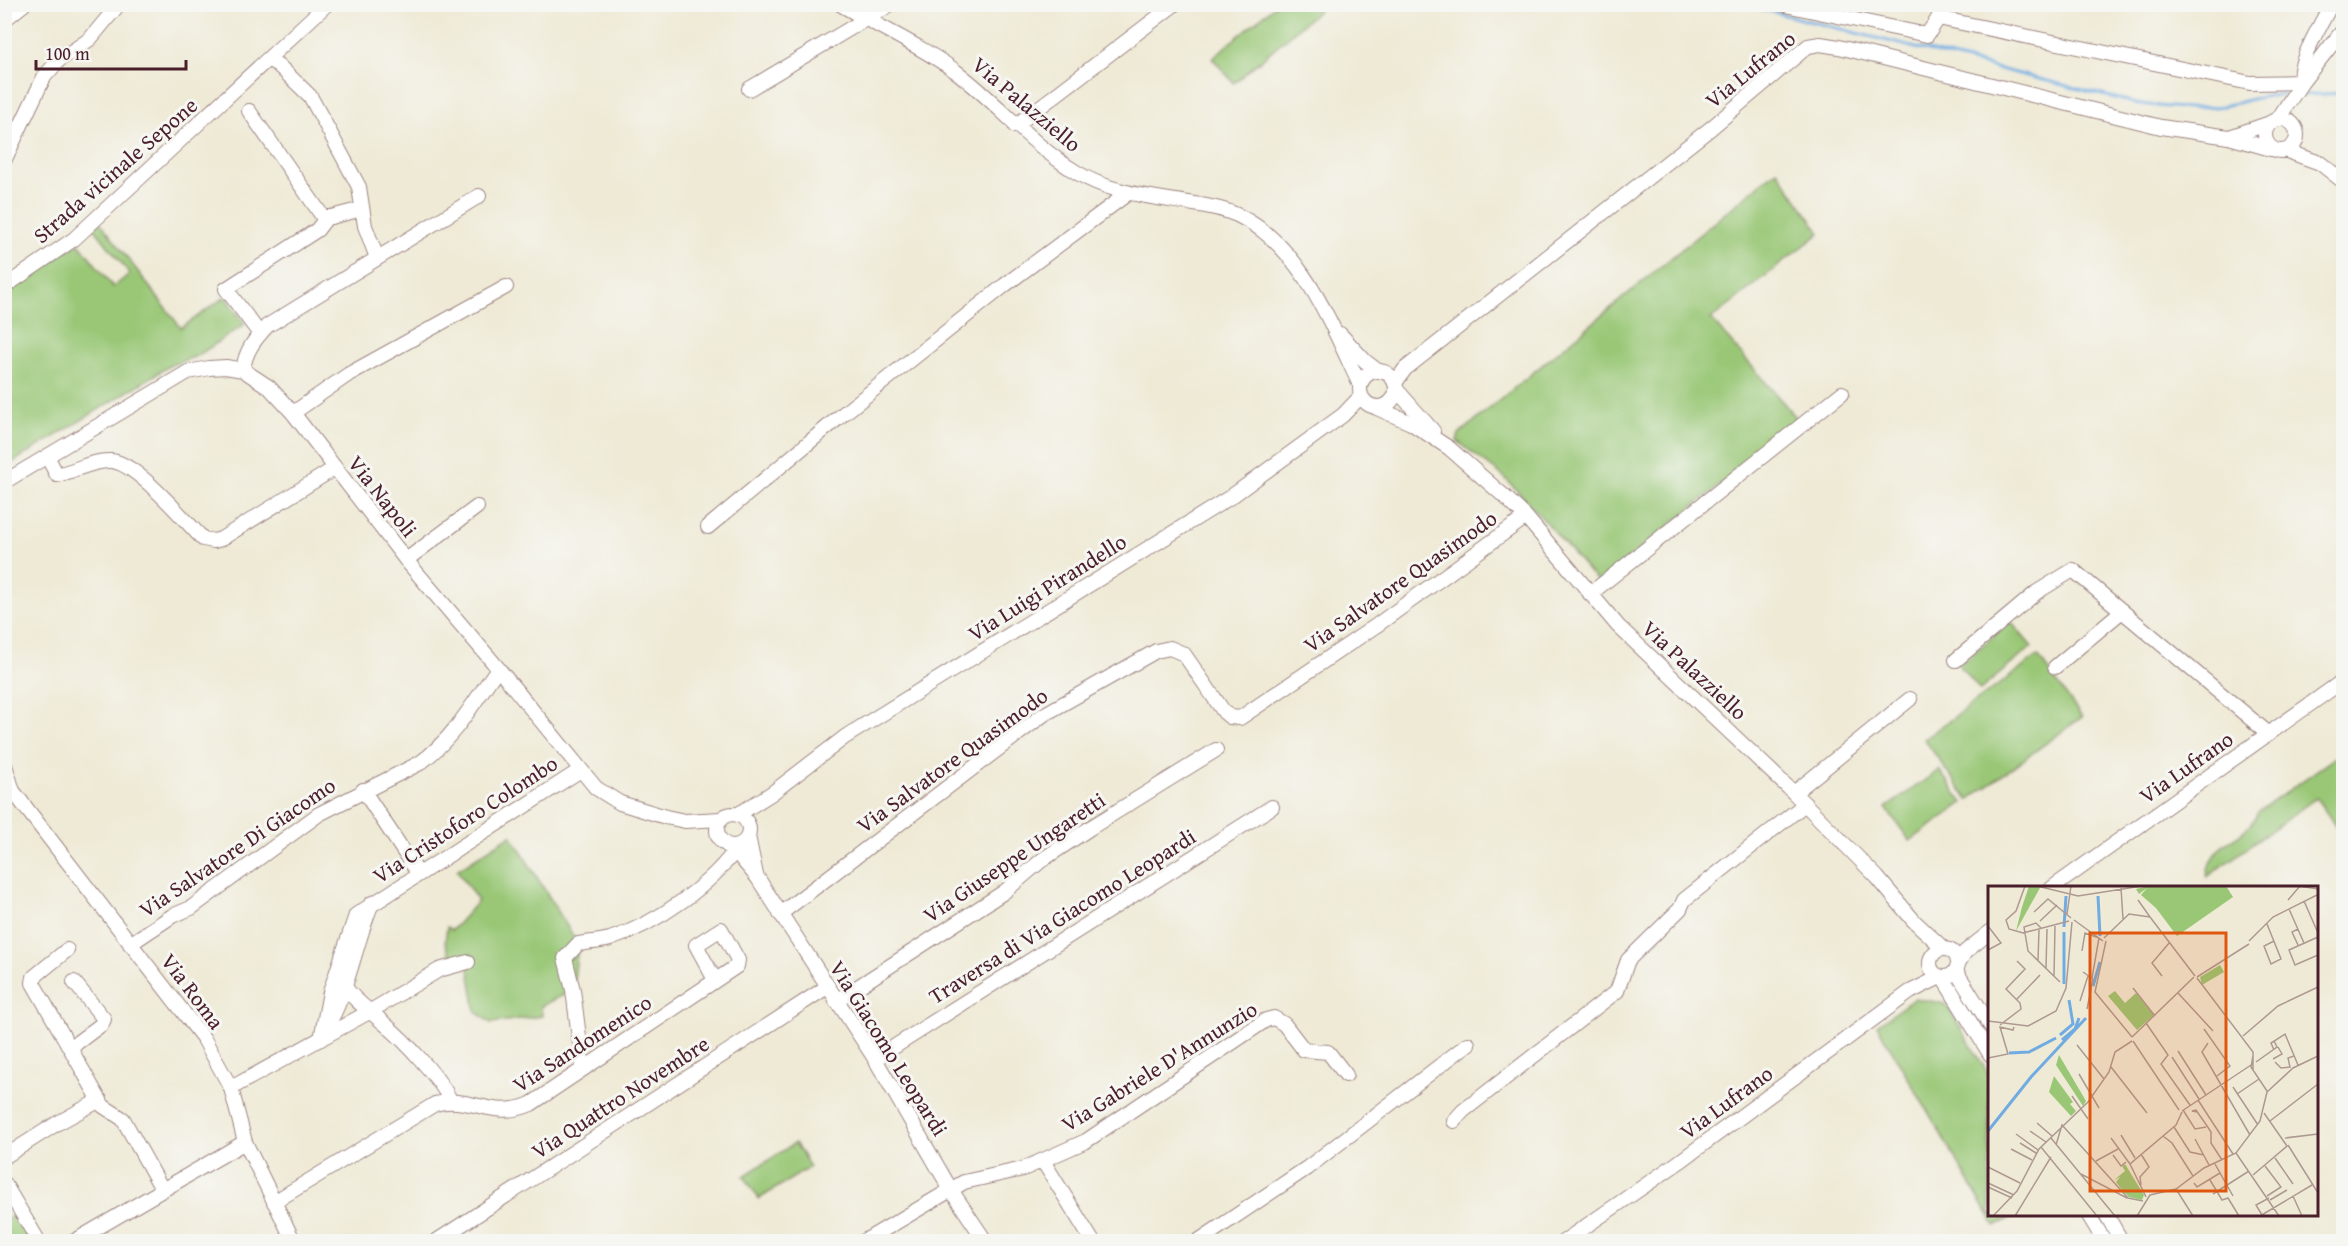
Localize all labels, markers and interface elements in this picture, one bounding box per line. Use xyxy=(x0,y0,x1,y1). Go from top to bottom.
street label: Via Lufrano xyxy=(1698,22,1802,116)
scale bar xyxy=(36,33,186,71)
text: 100 m xyxy=(45,40,90,67)
street label: Via Palazziello xyxy=(965,49,1089,159)
street label: Strada vicinale Sepone xyxy=(26,89,204,251)
street label: Via Napoli xyxy=(341,448,425,544)
street label: Via Salvatore Quasimodo xyxy=(1297,502,1503,660)
street label: Via Luigi Pirandello xyxy=(961,525,1133,649)
street label: Via Palazziello xyxy=(1635,613,1755,727)
street label: Via Salvatore Quasimodo xyxy=(850,680,1054,840)
street label: Via Lufrano xyxy=(2132,723,2240,811)
street label: Via Cristoforo Colombo xyxy=(366,747,564,891)
street label: Via Salvatore Di Giacomo xyxy=(132,769,342,925)
street label: Via Giuseppe Ungaretti xyxy=(916,784,1112,930)
street label: Traversa di Via Giacomo Leopardi xyxy=(922,820,1202,1012)
inset map xyxy=(1988,886,2318,1216)
street label: Via Roma xyxy=(154,946,233,1036)
street label: Via Giacomo Leopardi xyxy=(822,954,956,1142)
street label: Via Sandomenico xyxy=(506,986,658,1100)
street label: Via Gabriele D'Annunzio xyxy=(1055,993,1263,1139)
street label: Via Quattro Novembre xyxy=(525,1027,715,1167)
street label: Via Lufrano xyxy=(1673,1057,1779,1147)

